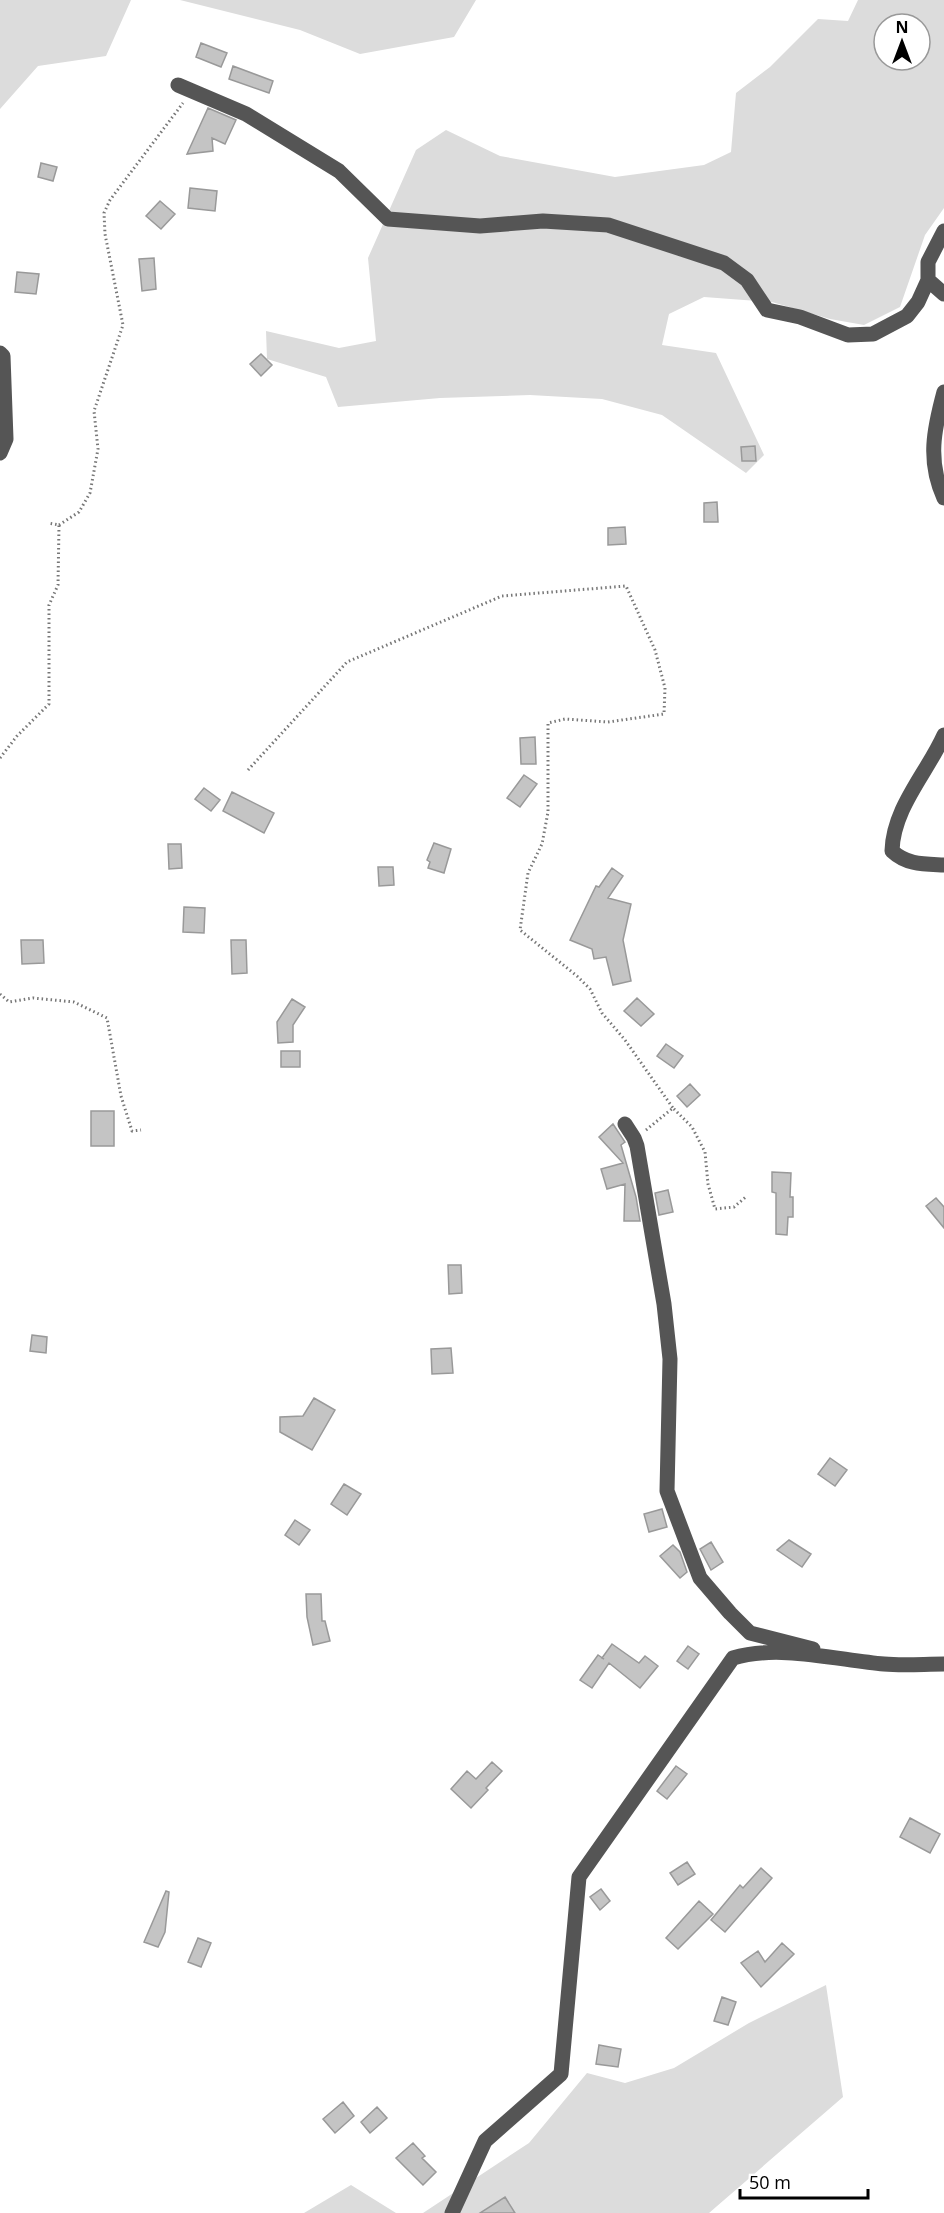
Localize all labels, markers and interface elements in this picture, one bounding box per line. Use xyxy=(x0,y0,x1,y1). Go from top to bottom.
north arrow xyxy=(872,12,932,72)
text: N xyxy=(895,16,909,38)
scale bar xyxy=(740,2162,868,2200)
text: 50 m xyxy=(749,2170,791,2194)

